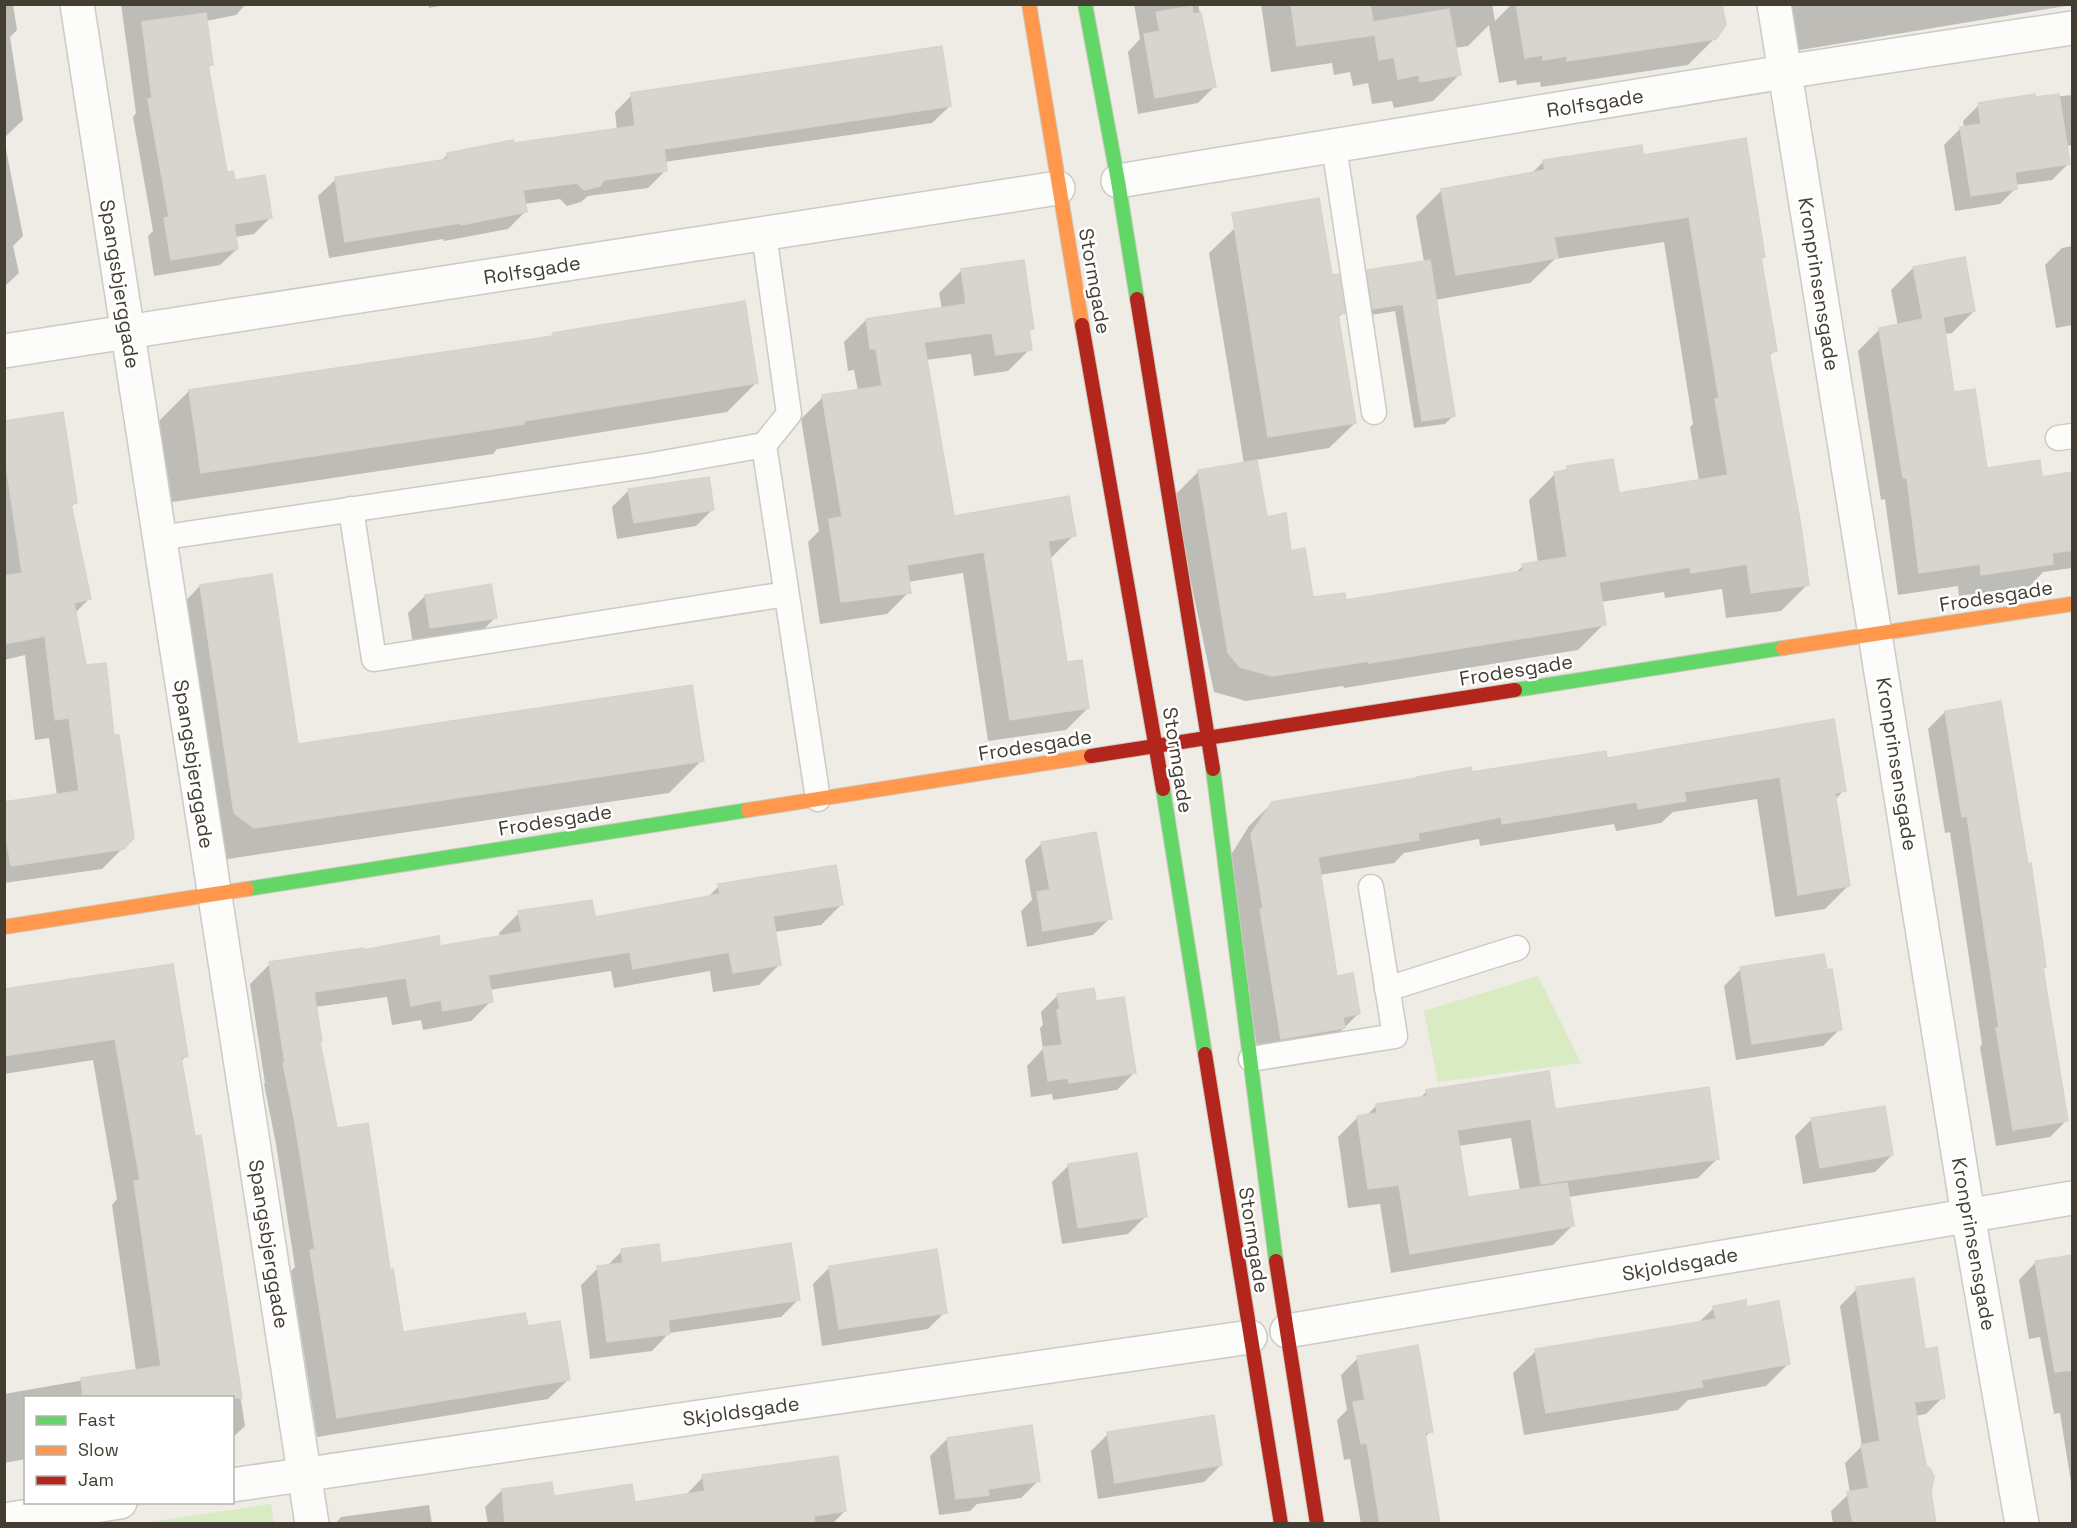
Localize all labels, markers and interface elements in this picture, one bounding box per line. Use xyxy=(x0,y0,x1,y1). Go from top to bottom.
street label: Rolfsgade xyxy=(1545,83,1645,123)
street label: Kronprinsensgade xyxy=(1792,195,1846,373)
street label: Spangsbjerggade xyxy=(94,198,146,370)
street label: Stormgade xyxy=(1073,226,1117,336)
street label: Rolfsgade xyxy=(482,250,582,290)
street label: Frodesgade xyxy=(1937,574,2055,618)
street label: Frodesgade xyxy=(1457,648,1575,692)
street label: Kronprinsensgade xyxy=(1870,675,1924,853)
street label: Spangsbjerggade xyxy=(168,678,220,850)
street label: Stormgade xyxy=(1157,705,1199,815)
street label: Frodesgade xyxy=(976,723,1094,767)
street label: Frodesgade xyxy=(496,798,614,842)
street label: Kronprinsensgade xyxy=(1946,1155,2002,1333)
street label: Spangsbjerggade xyxy=(243,1158,295,1330)
street label: Stormgade xyxy=(1233,1185,1275,1295)
street label: Skjoldsgade xyxy=(1620,1241,1740,1287)
street label: Skjoldsgade xyxy=(681,1390,801,1432)
legend xyxy=(24,1396,234,1504)
text: Fast xyxy=(78,1408,115,1431)
text: Slow xyxy=(78,1438,119,1461)
text: Jam xyxy=(78,1468,114,1491)

